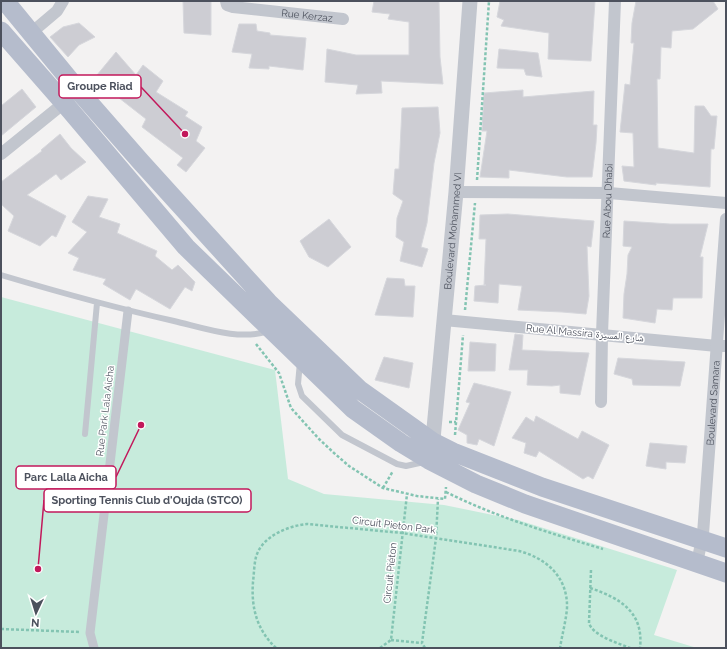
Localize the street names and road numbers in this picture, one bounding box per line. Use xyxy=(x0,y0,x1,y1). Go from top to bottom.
street label: Rue Kerzaz xyxy=(281,7,333,23)
street label: Rue Abou Dhabi xyxy=(600,164,614,239)
street label: Boulevard Mohammed VI xyxy=(441,172,463,290)
street label: Rue Al Massira شارع المسيرة xyxy=(526,322,645,345)
street label: Boulevard Samara xyxy=(704,360,721,446)
street label: Rue Park Lala Aicha xyxy=(94,365,116,457)
street label: Circuit Pieton Park xyxy=(352,514,437,536)
street label: Circuit Piéton xyxy=(381,542,399,604)

